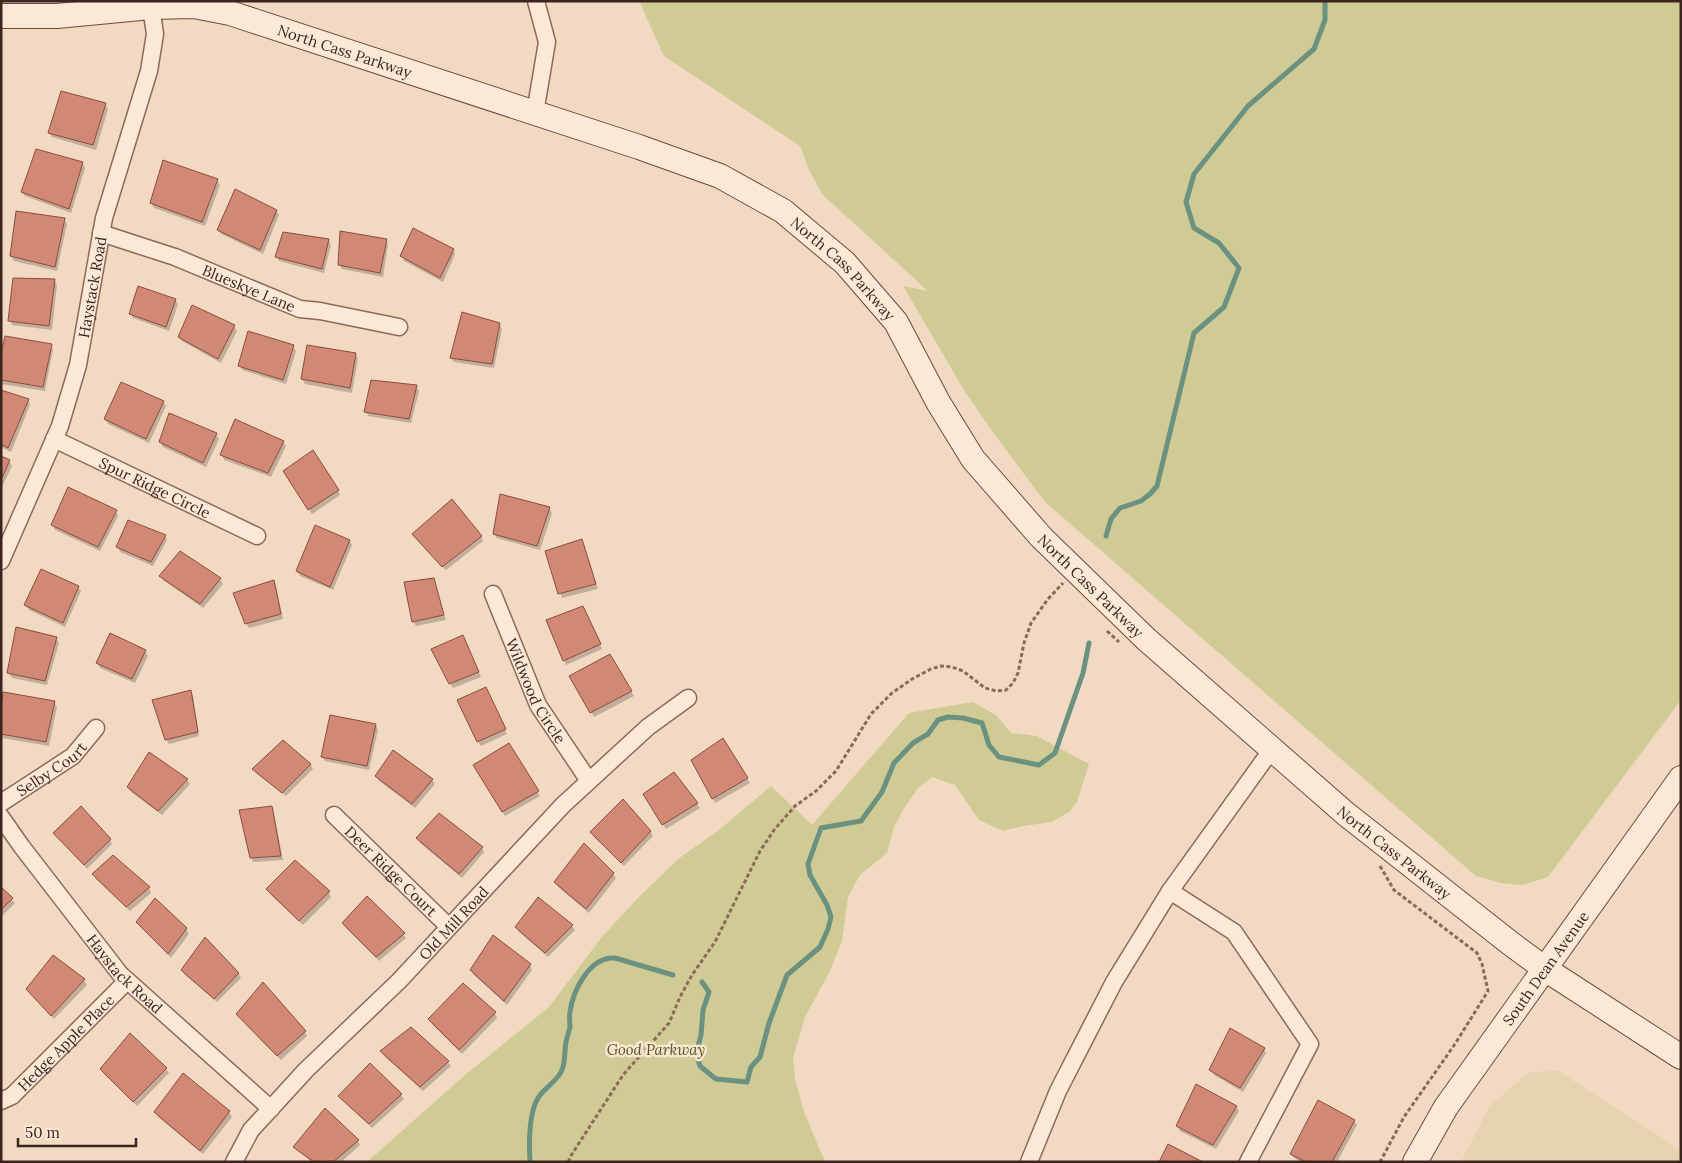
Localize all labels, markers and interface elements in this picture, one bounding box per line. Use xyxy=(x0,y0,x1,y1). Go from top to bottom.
street label: North Cass Parkway xyxy=(275,20,415,82)
street label: North Cass Parkway xyxy=(787,212,900,324)
street label: Haystack Road xyxy=(73,235,110,339)
street label: Blueskye Lane xyxy=(200,260,299,316)
street label: Spur Ridge Circle xyxy=(96,453,214,522)
street label: North Cass Parkway xyxy=(1034,530,1148,641)
street label: Wildwood Circle xyxy=(502,635,570,747)
street label: Selby Court xyxy=(13,737,91,800)
street label: North Cass Parkway xyxy=(1333,801,1455,903)
street label: Deer Ridge Court xyxy=(341,822,442,920)
street label: Old Mill Road xyxy=(414,882,492,964)
street label: South Dean Avenue xyxy=(1498,907,1593,1029)
street label: Haystack Road xyxy=(83,930,167,1017)
street label: Hedge Apple Place xyxy=(13,990,118,1095)
park label: Good Parkway xyxy=(607,1040,705,1059)
scale bar xyxy=(18,1116,135,1148)
text: 50 m xyxy=(25,1123,60,1142)

